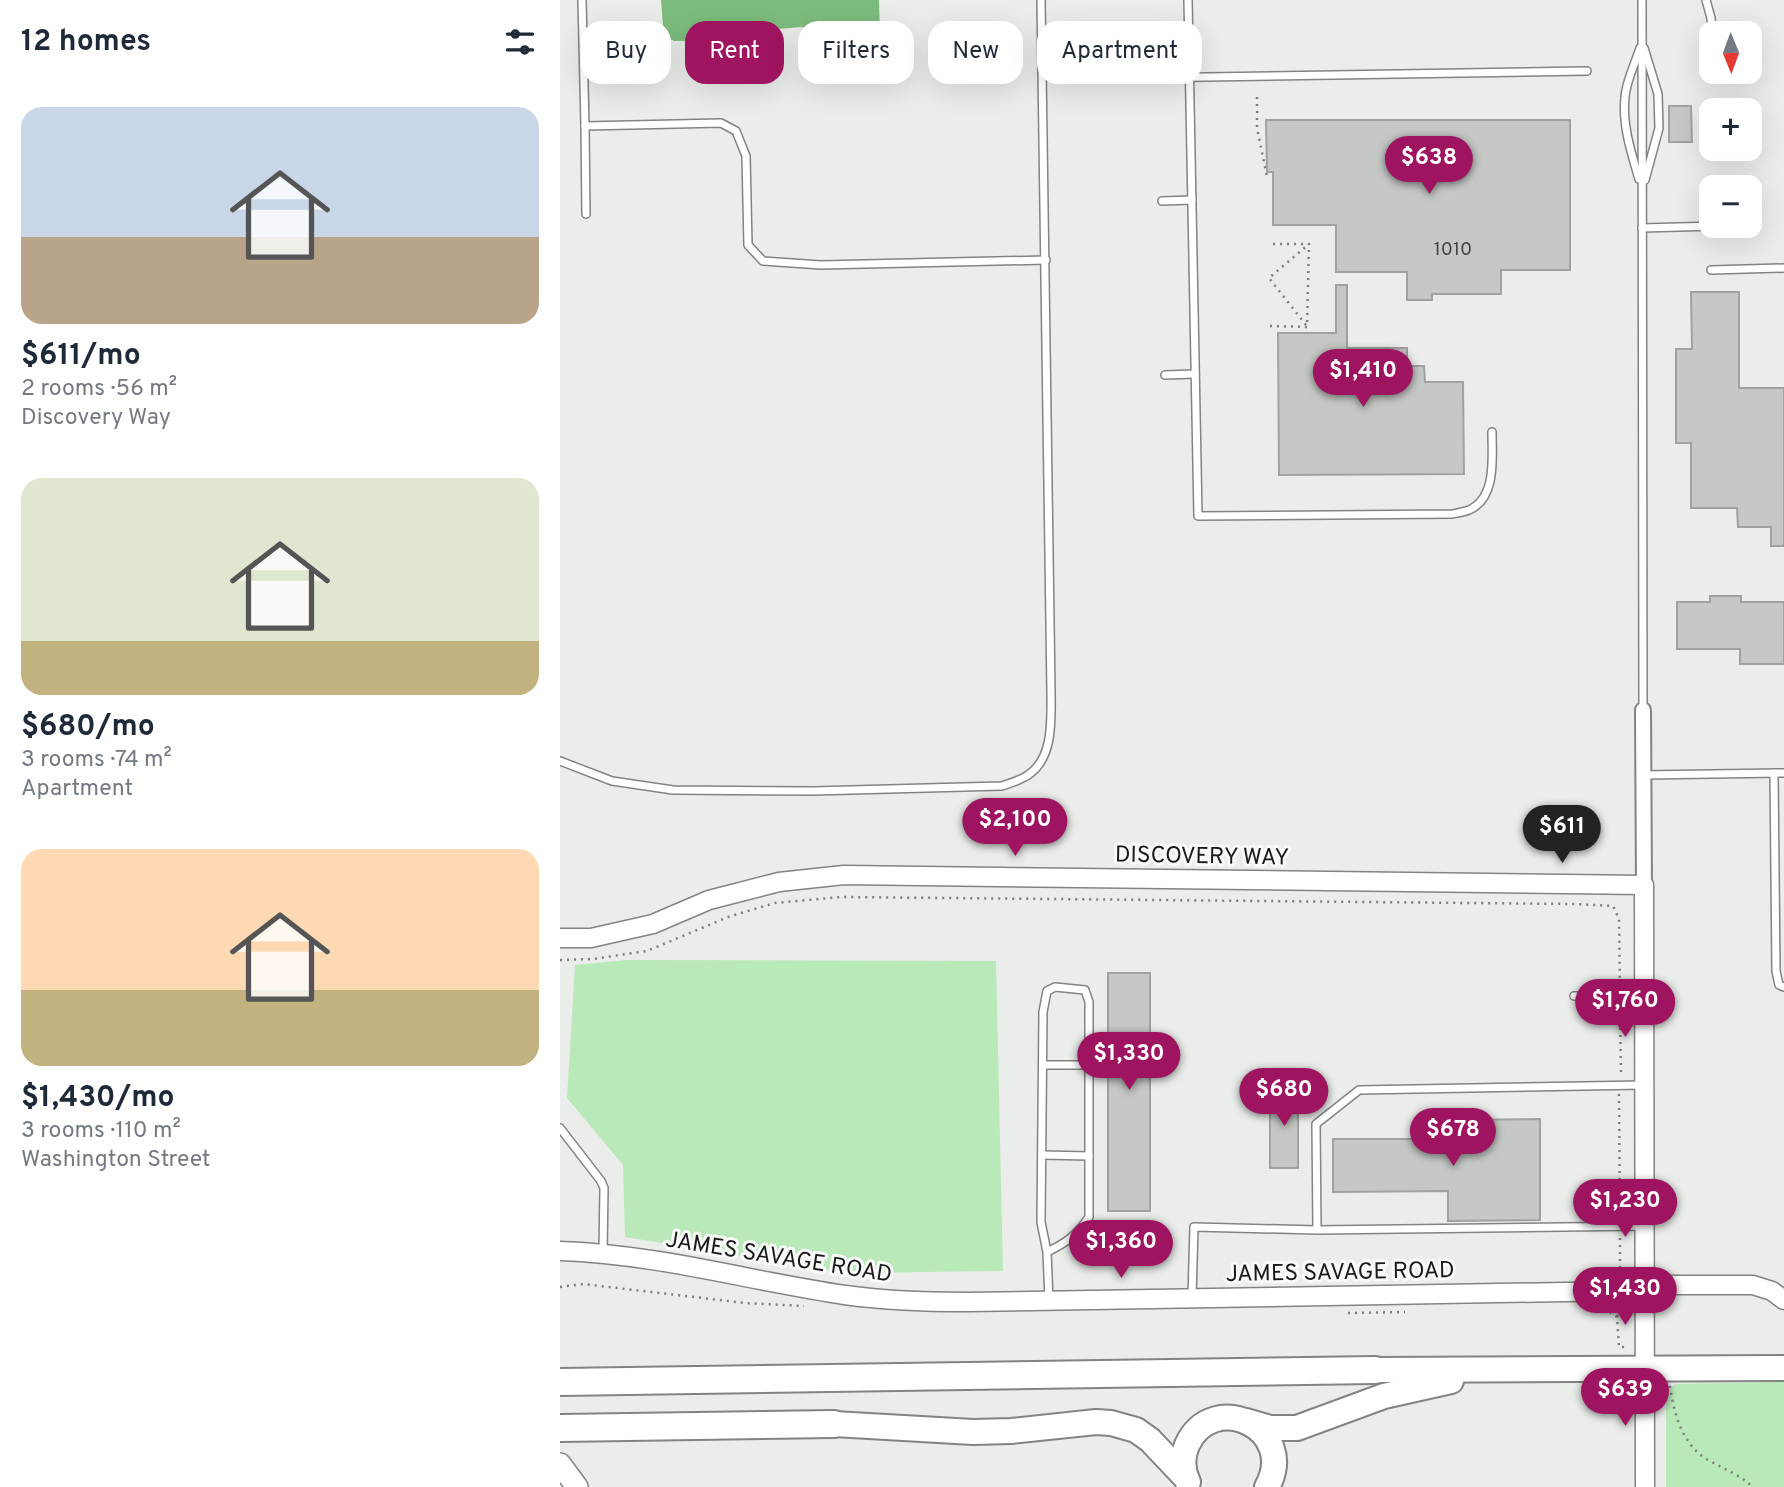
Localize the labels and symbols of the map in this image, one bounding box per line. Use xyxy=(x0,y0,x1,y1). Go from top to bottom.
north arrow xyxy=(1699,21,1762,84)
pin: $638 xyxy=(1388,136,1470,196)
house number: 1010 xyxy=(1434,238,1472,262)
pin: $1,410 xyxy=(1306,350,1420,409)
pin: $2,100 xyxy=(958,798,1072,858)
pin: $611 xyxy=(1521,806,1603,865)
street label: DISCOVERY WAY xyxy=(1114,841,1289,874)
pin: $1,760 xyxy=(1568,979,1682,1039)
pin: $1,330 xyxy=(1072,1032,1186,1092)
pin: $680 xyxy=(1243,1068,1325,1128)
pin: $678 xyxy=(1412,1108,1494,1168)
pin: $1,230 xyxy=(1568,1180,1682,1239)
pin: $1,360 xyxy=(1064,1220,1178,1280)
street label: JAMES SAVAGE ROAD xyxy=(663,1226,894,1291)
street label: JAMES SAVAGE ROAD xyxy=(1225,1257,1455,1290)
pin: $1,430 xyxy=(1568,1268,1682,1327)
pin: $639 xyxy=(1584,1368,1666,1428)

